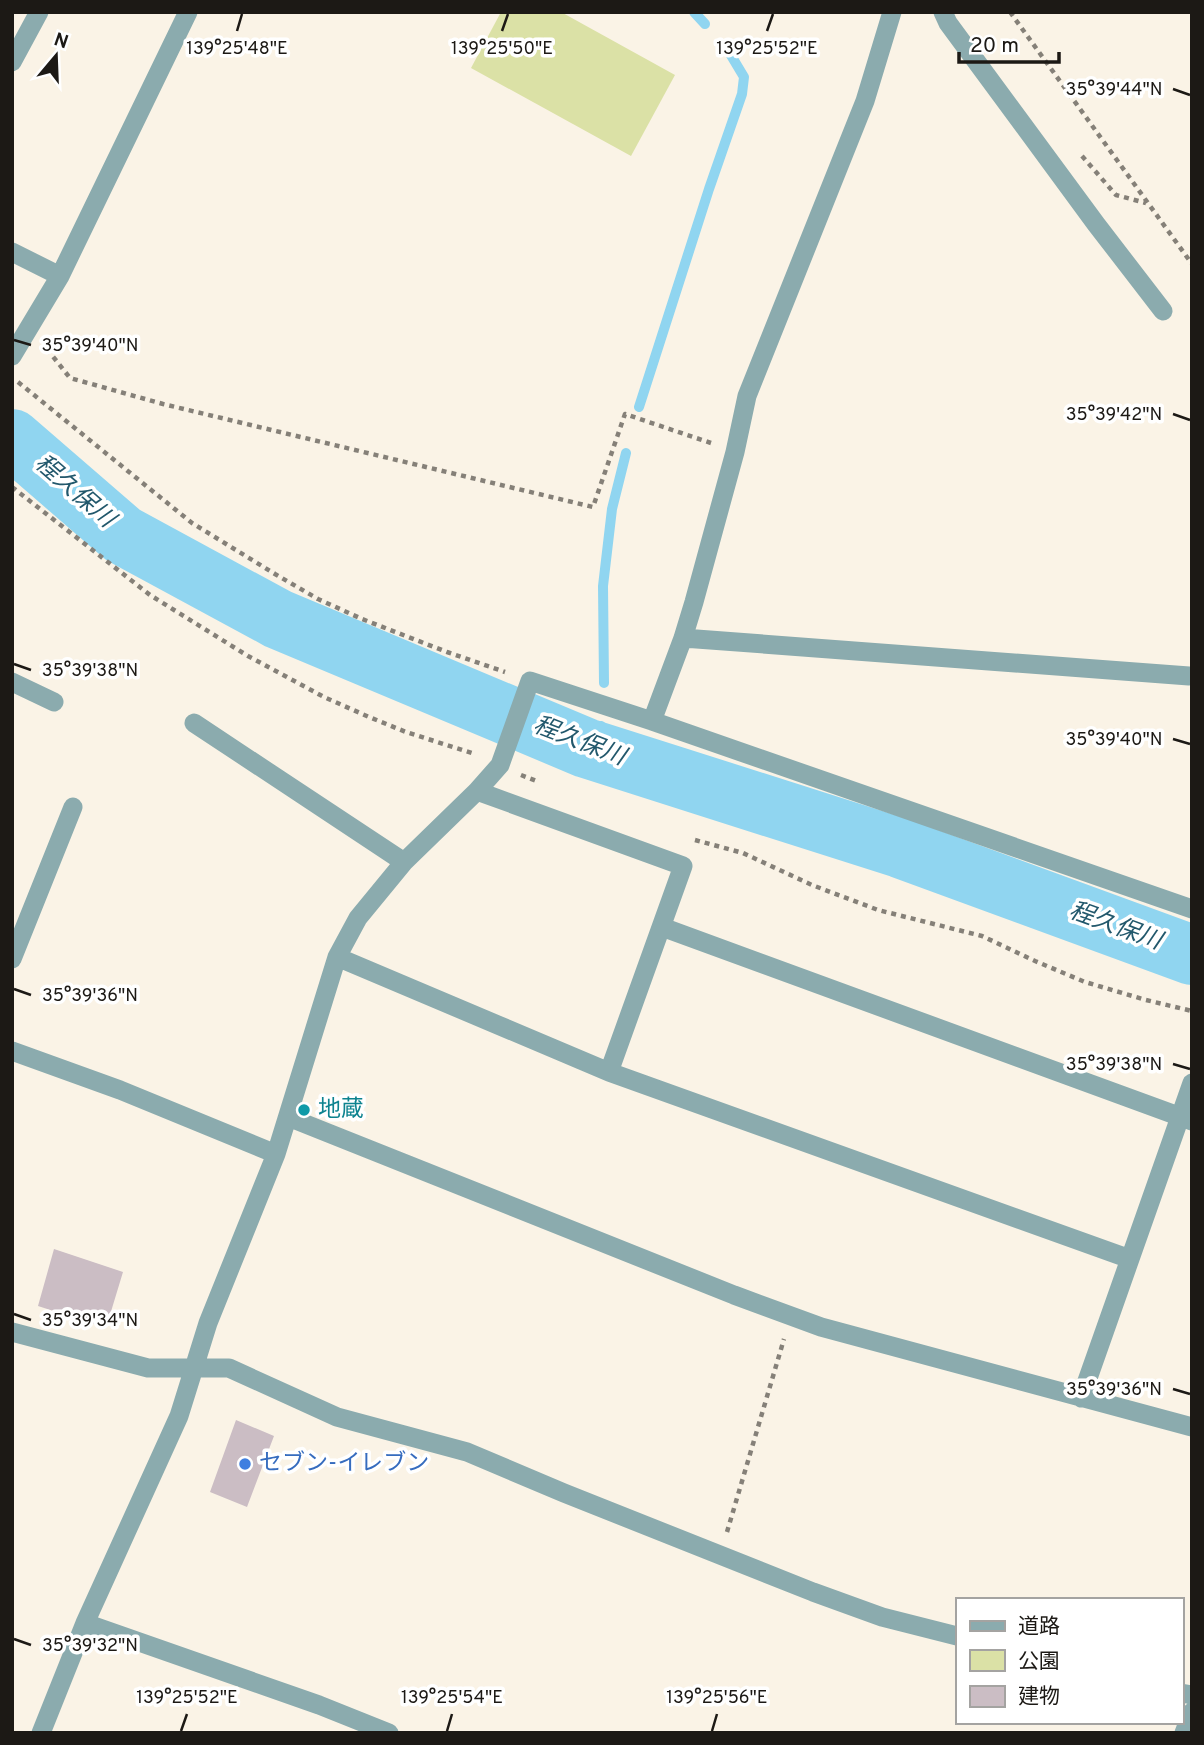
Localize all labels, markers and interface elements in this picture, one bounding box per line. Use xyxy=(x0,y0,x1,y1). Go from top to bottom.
north arrow xyxy=(21,21,91,91)
scale bar xyxy=(959,21,1059,65)
text: N xyxy=(51,28,71,55)
text: 20 m xyxy=(970,33,1019,60)
text: 139°25'48"E xyxy=(186,38,288,61)
text: 139°25'50"E xyxy=(451,38,553,61)
text: 139°25'52"E xyxy=(716,38,818,61)
text: 35°39'44"N xyxy=(1066,79,1162,102)
text: 35°39'40"N xyxy=(41,335,139,358)
text: 35°39'42"N xyxy=(1066,404,1162,427)
water label: 程久保川 xyxy=(28,449,122,537)
text: 35°39'38"N xyxy=(42,660,138,683)
water label: 程久保川 xyxy=(529,711,632,774)
text: 35°39'40"N xyxy=(1065,729,1163,752)
water label: 程久保川 xyxy=(1065,896,1168,959)
text: 35°39'36"N xyxy=(42,985,138,1008)
text: 35°39'38"N xyxy=(1066,1054,1162,1077)
place label: 地蔵 xyxy=(318,1096,364,1125)
marker: 地蔵 xyxy=(296,1102,312,1118)
text: 35°39'34"N xyxy=(42,1310,138,1333)
text: 35°39'36"N xyxy=(1066,1379,1162,1402)
place label: セブン-イレブン xyxy=(259,1450,429,1479)
marker: セブン-イレブン xyxy=(237,1456,253,1472)
legend xyxy=(956,1598,1183,1724)
text: 道路 xyxy=(1018,1614,1060,1641)
text: 35°39'32"N xyxy=(42,1635,138,1658)
text: 公園 xyxy=(1018,1649,1060,1676)
text: 建物 xyxy=(1018,1684,1060,1711)
text: 139°25'52"E xyxy=(136,1687,238,1710)
text: 139°25'54"E xyxy=(401,1687,503,1710)
text: 139°25'56"E xyxy=(666,1687,768,1710)

